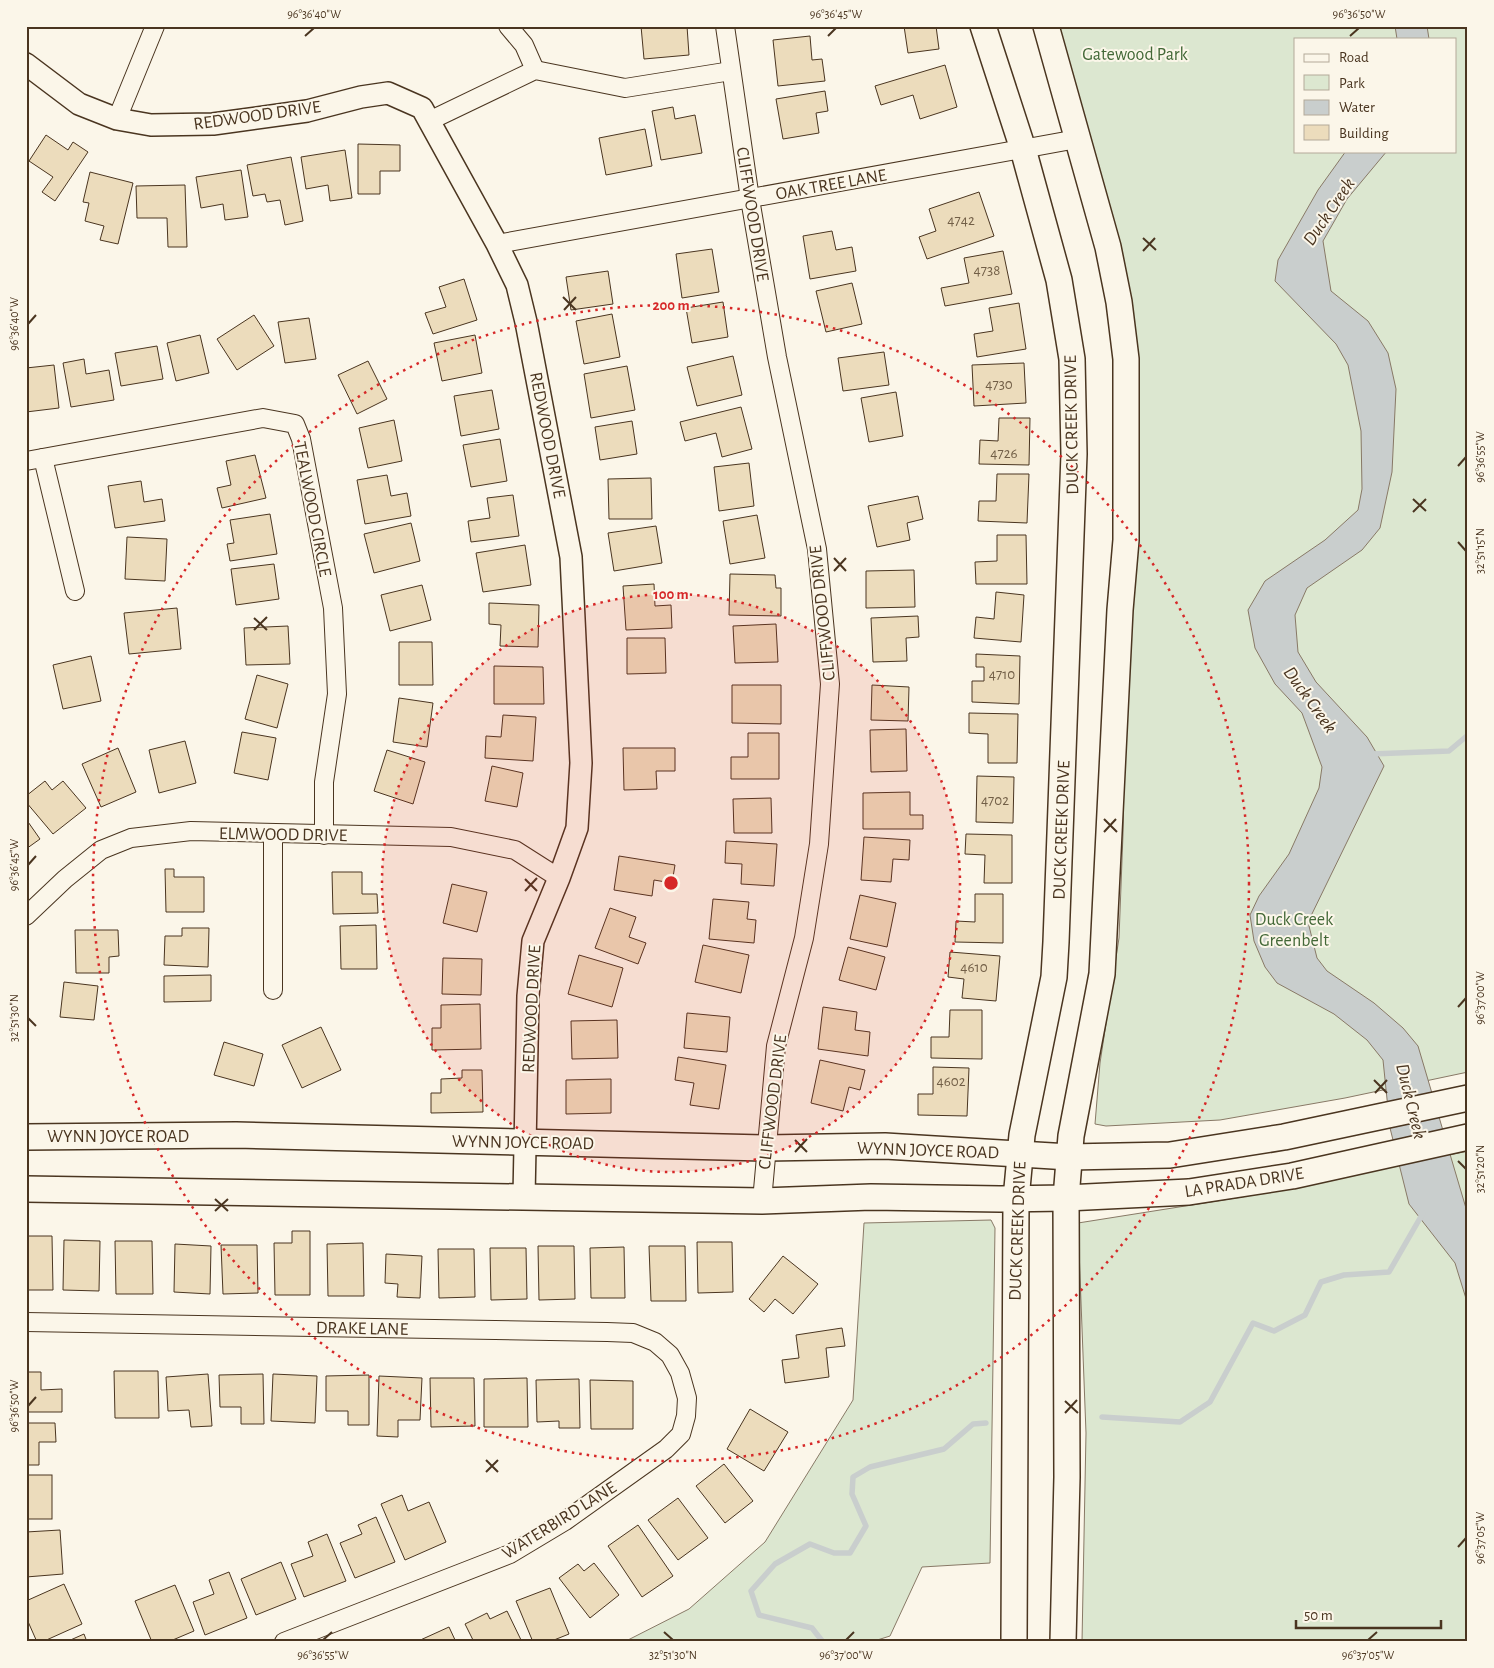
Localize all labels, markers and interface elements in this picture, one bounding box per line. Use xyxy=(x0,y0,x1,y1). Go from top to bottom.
text: 96°36'40"W xyxy=(287,8,341,20)
text: 96°36'45"W xyxy=(810,8,862,20)
text: 96°36'50"W xyxy=(1333,8,1386,20)
legend xyxy=(1294,38,1456,152)
park label: Gatewood Park xyxy=(1082,46,1189,64)
text: Road xyxy=(1339,50,1369,65)
text: Park xyxy=(1339,76,1365,91)
street label: REDWOOD DRIVE xyxy=(192,98,322,134)
text: Water xyxy=(1339,100,1375,115)
text: Building xyxy=(1339,126,1389,141)
street label: CLIFFWOOD DRIVE xyxy=(733,146,772,283)
street label: OAK TREE LANE xyxy=(774,166,888,204)
water label: Duck Creek xyxy=(1300,174,1359,249)
house number: 4742 xyxy=(947,213,975,228)
house number: 4738 xyxy=(974,263,1000,278)
text: 96°36'40"W xyxy=(8,297,20,351)
text: 200 m xyxy=(652,298,690,313)
street label: DUCK CREEK DRIVE xyxy=(1062,355,1082,495)
street label: REDWOOD DRIVE xyxy=(526,371,568,500)
house number: 4730 xyxy=(985,377,1013,392)
text: 96°36'55"W xyxy=(1474,431,1486,483)
street label: TEALWOOD CIRCLE xyxy=(290,440,334,579)
house number: 4726 xyxy=(990,446,1018,461)
text: 32°51'15"N xyxy=(1474,528,1486,574)
street label: CLIFFWOOD DRIVE xyxy=(807,544,839,681)
text: 100 m xyxy=(653,587,689,602)
water label: Duck Creek xyxy=(1279,663,1340,737)
house number: 4710 xyxy=(989,667,1015,682)
street label: DUCK CREEK DRIVE xyxy=(1051,760,1073,900)
house number: 4702 xyxy=(981,793,1009,808)
street label: ELMWOOD DRIVE xyxy=(219,825,348,845)
text: 96°36'45"W xyxy=(8,839,20,891)
centre of rings xyxy=(662,874,680,892)
park label: Duck Creek Greenbelt xyxy=(1255,911,1334,950)
street label: REDWOOD DRIVE xyxy=(520,944,544,1074)
house number: 4610 xyxy=(960,960,988,975)
text: 96°37'00"W xyxy=(1474,971,1486,1025)
text: 32°51'30"N xyxy=(8,994,20,1042)
street label: CLIFFWOOD DRIVE xyxy=(756,1033,790,1171)
water label: Duck Creek xyxy=(1392,1062,1429,1141)
house number: 4602 xyxy=(936,1074,966,1089)
street label: WYNN JOYCE ROAD xyxy=(47,1128,189,1146)
street label: WYNN JOYCE ROAD xyxy=(452,1133,594,1153)
street label: WYNN JOYCE ROAD xyxy=(857,1140,999,1162)
text: 32°51'20"N xyxy=(1474,1145,1486,1193)
street label: DUCK CREEK DRIVE xyxy=(1007,1161,1029,1301)
street label: LA PRADA DRIVE xyxy=(1183,1165,1305,1201)
street label: DRAKE LANE xyxy=(316,1319,409,1339)
text: 96°36'50"W xyxy=(8,1379,20,1432)
street label: WATERBIRD LANE xyxy=(499,1478,620,1563)
text: 96°37'05"W xyxy=(1474,1512,1486,1564)
scale bar xyxy=(1296,1598,1442,1630)
text: 50 m xyxy=(1304,1608,1333,1623)
text: 96°36'55"W xyxy=(297,1649,349,1661)
text: 32°51'30"N xyxy=(649,1649,697,1661)
text: 96°37'00"W xyxy=(819,1649,873,1661)
text: 96°37'05"W xyxy=(1342,1649,1394,1661)

